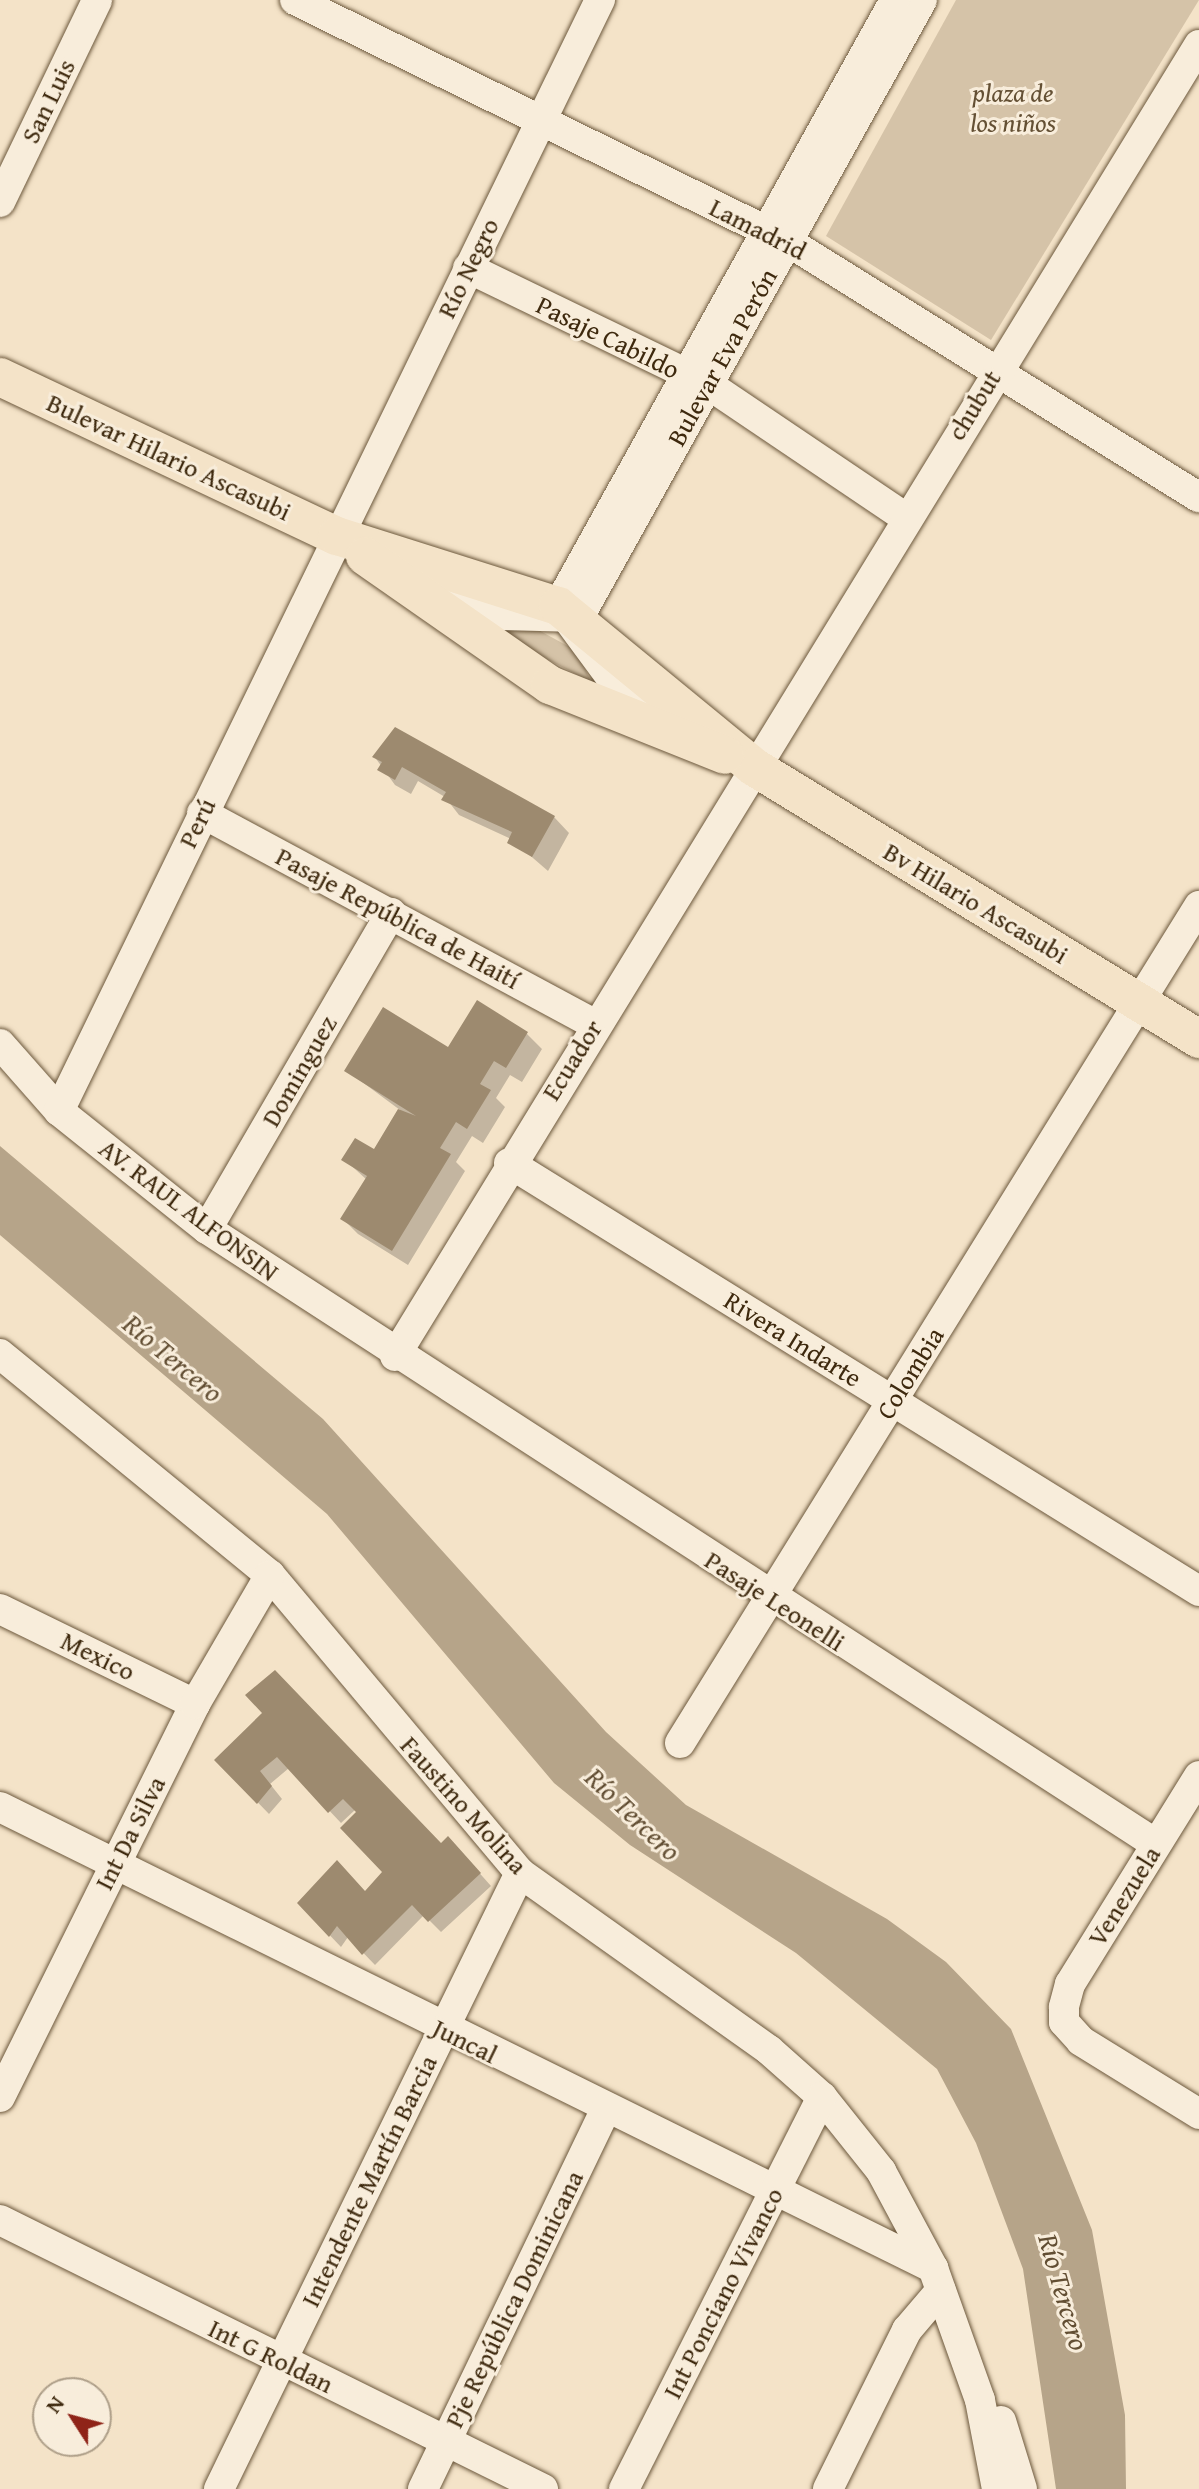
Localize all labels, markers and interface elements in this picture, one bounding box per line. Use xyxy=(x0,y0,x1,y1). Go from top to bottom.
street label: San Luis xyxy=(14,54,82,148)
park label: plaza de los niños xyxy=(970,77,1056,138)
street label: Lamadrid xyxy=(704,191,812,267)
street label: Río Negro xyxy=(431,213,505,323)
street label: Bulevar Eva Perón xyxy=(660,263,784,451)
street label: Pasaje Cabildo xyxy=(531,289,685,385)
street label: chubut xyxy=(941,364,1007,446)
street label: Bulevar Hilario Ascasubi xyxy=(42,387,296,527)
street label: Perú xyxy=(172,793,222,853)
street label: Bv Hilario Ascasubi xyxy=(878,836,1074,970)
street label: Pasaje República de Haití xyxy=(271,840,525,996)
street label: Dominguez xyxy=(255,1010,343,1132)
street label: Ecuador xyxy=(535,1014,609,1106)
street label: AV. RAUL ALFONSIN xyxy=(93,1132,285,1288)
street label: Rivera Indarte xyxy=(719,1284,867,1394)
water label: Río Tercero xyxy=(116,1307,230,1409)
street label: Colombia xyxy=(870,1321,950,1425)
street label: Pasaje Leonelli xyxy=(699,1544,851,1658)
street label: Mexico xyxy=(56,1625,140,1687)
street label: Faustino Molina xyxy=(394,1730,534,1880)
water label: Río Tercero xyxy=(578,1760,688,1868)
street label: Int Da Silva xyxy=(88,1771,172,1895)
street label: Venezuela xyxy=(1081,1840,1167,1952)
street label: Juncal xyxy=(428,2012,502,2070)
street label: Intendente Martín Barcia xyxy=(294,2050,444,2312)
street label: Pje República Dominicana xyxy=(438,2165,590,2433)
street label: Int Ponciano Vivanco xyxy=(656,2182,790,2404)
water label: Río Tercero xyxy=(1031,2230,1097,2354)
street label: Int G Roldan xyxy=(204,2312,338,2400)
north arrow xyxy=(32,2377,112,2457)
text: N xyxy=(37,2389,71,2419)

